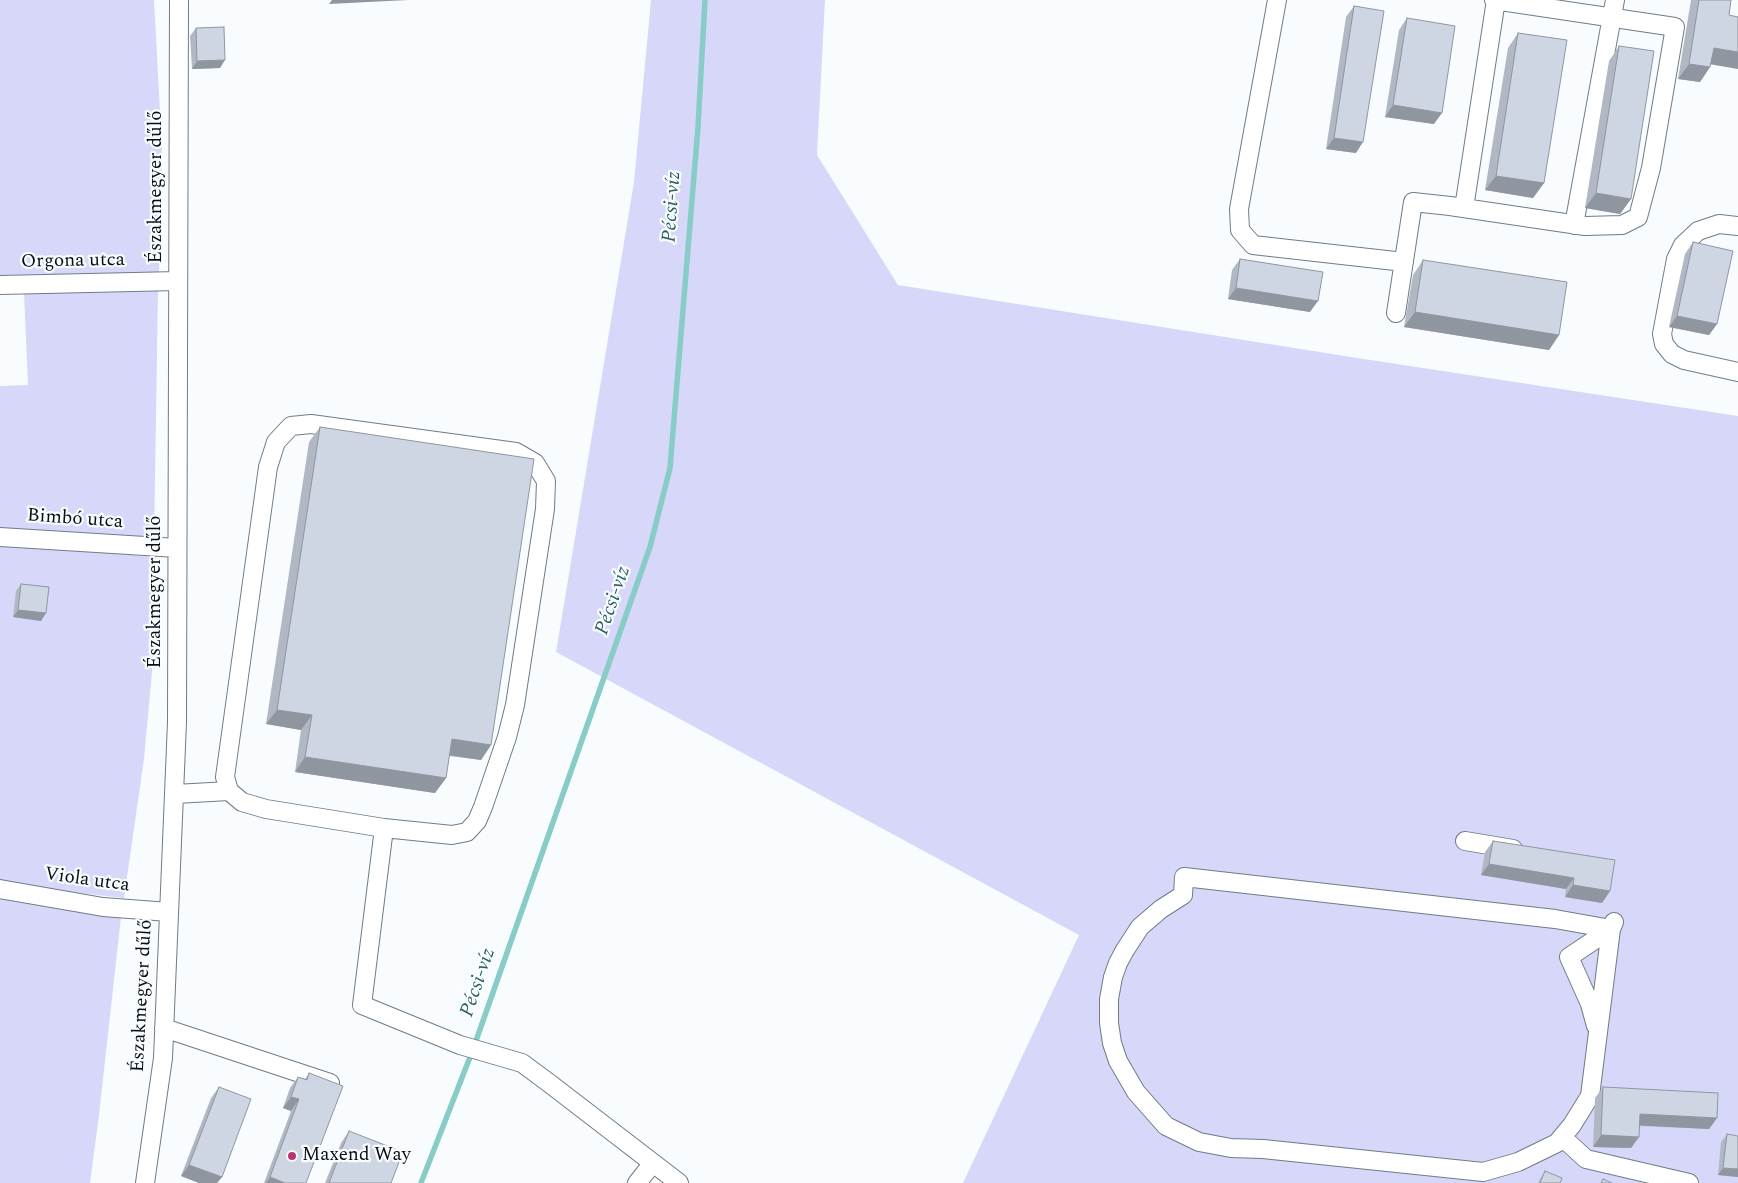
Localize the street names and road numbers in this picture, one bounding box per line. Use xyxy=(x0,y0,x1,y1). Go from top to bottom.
street label: Északmegyer dűlő xyxy=(146,110,168,264)
street label: Orgona utca xyxy=(21,250,125,274)
street label: Bimbó utca xyxy=(26,505,124,535)
street label: Északmegyer dűlő xyxy=(145,515,167,669)
street label: Viola utca xyxy=(43,864,131,898)
street label: Északmegyer dűlő xyxy=(128,919,158,1073)

